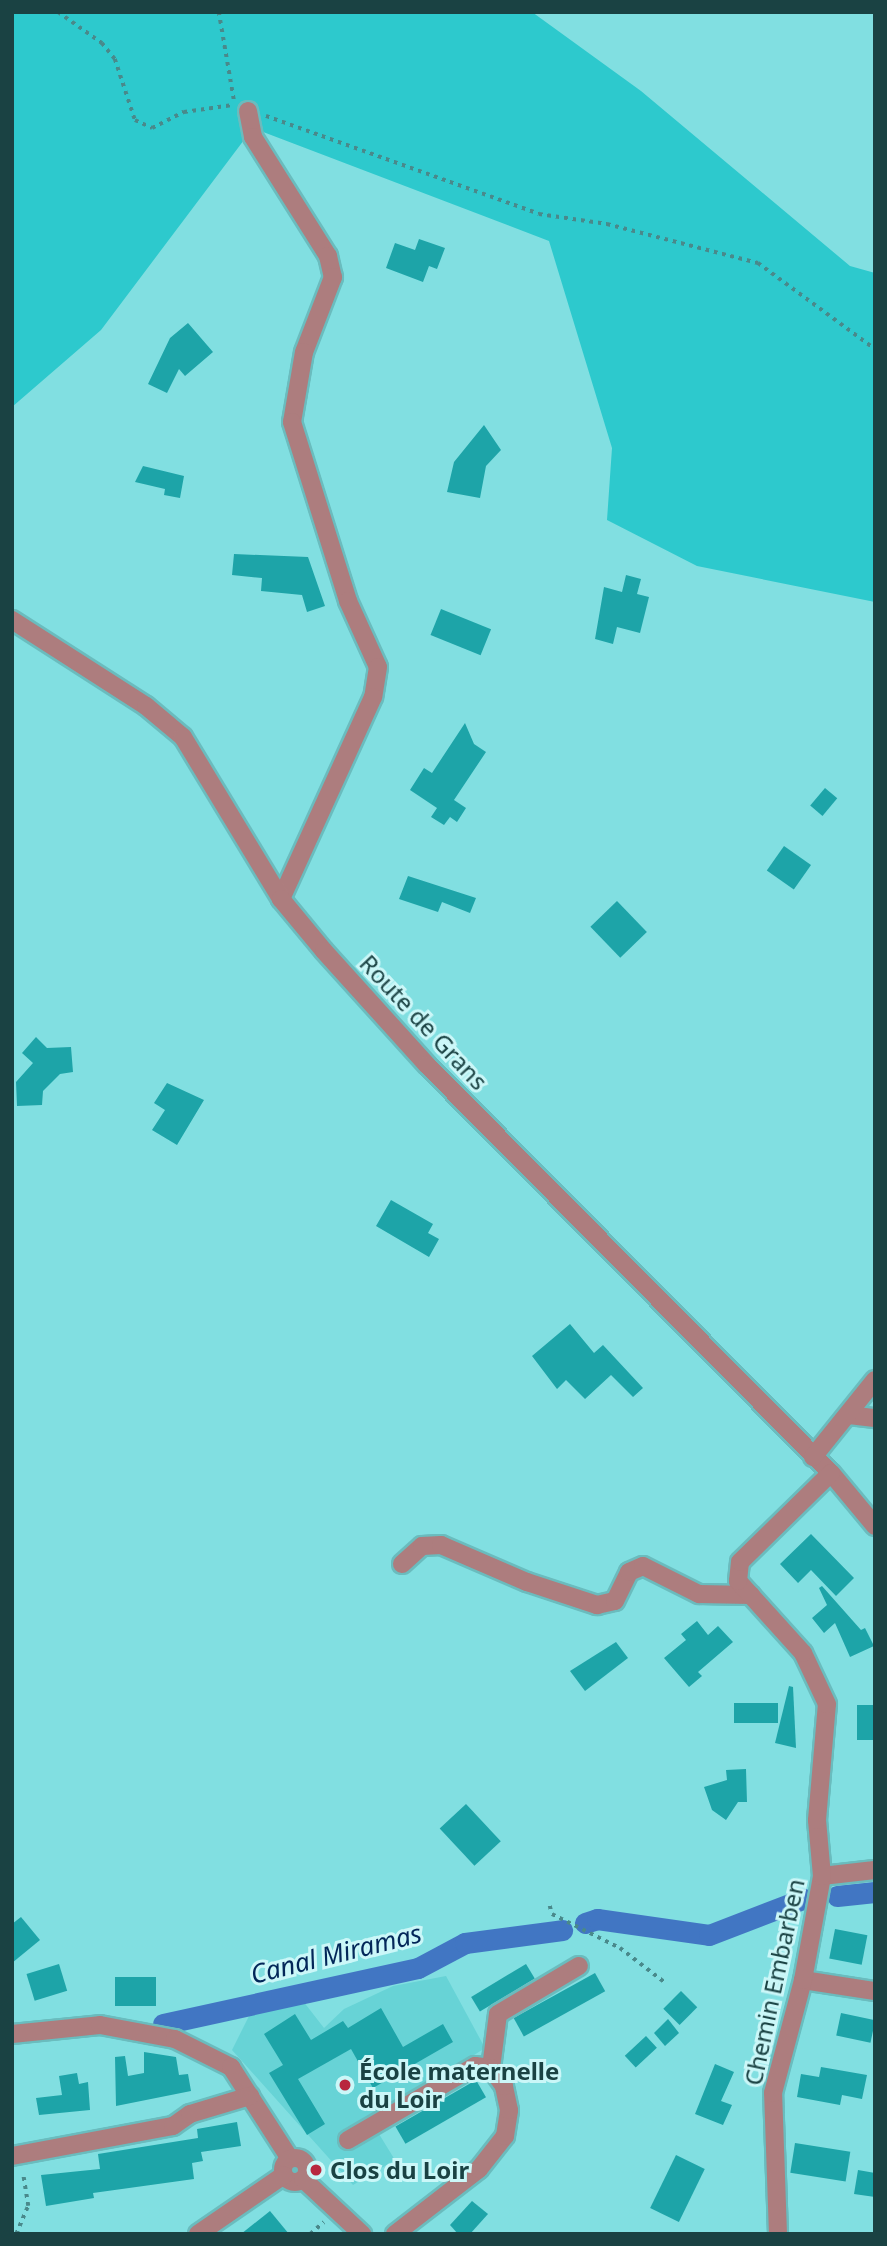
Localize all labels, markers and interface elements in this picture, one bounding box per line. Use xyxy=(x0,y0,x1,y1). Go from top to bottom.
street label: Route de Grans xyxy=(354,949,494,1095)
street label: Chemin Embarben xyxy=(738,1876,810,2088)
water label: Canal Miramas xyxy=(247,1918,425,1990)
place label: École maternelle du Loir xyxy=(359,2057,559,2113)
marker: École maternelle du Loir xyxy=(337,2077,353,2093)
place label: Clos du Loir xyxy=(330,2156,469,2184)
marker: Clos du Loir xyxy=(308,2162,324,2178)

